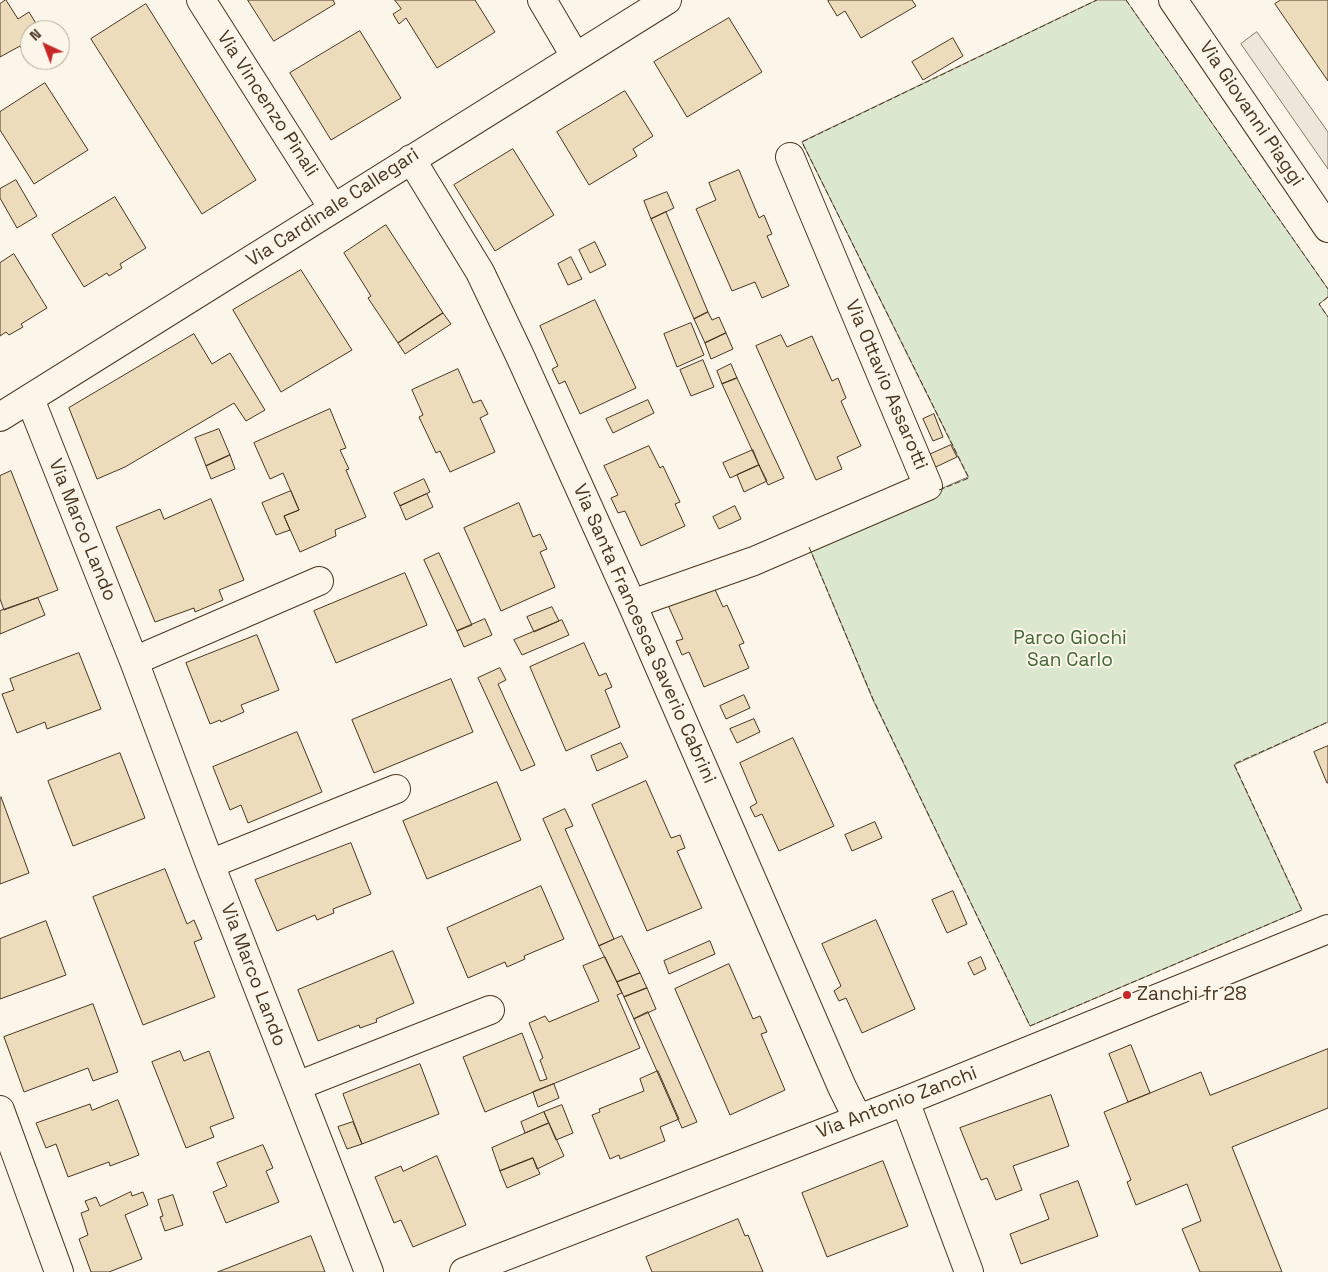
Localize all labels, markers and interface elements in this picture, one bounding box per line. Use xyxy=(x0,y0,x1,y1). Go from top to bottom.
north arrow xyxy=(20,20,70,70)
text: N xyxy=(26,25,45,45)
street label: Via Vincenzo Pinali xyxy=(212,27,322,181)
street label: Via Giovanni Piaggi xyxy=(1194,37,1308,191)
street label: Via Cardinale Callegari xyxy=(242,144,424,272)
street label: Via Ottavio Assarotti xyxy=(840,296,932,474)
street label: Via Marco Lando xyxy=(43,456,121,604)
street label: Via Santa Francesca Saverio Cabrini xyxy=(567,481,721,787)
park label: Parco Giochi San Carlo xyxy=(1013,628,1127,672)
street label: Via Marco Lando xyxy=(215,900,291,1050)
place label: Zanchi fr 28 xyxy=(1137,984,1247,1006)
marker: Zanchi fr 28 xyxy=(1121,989,1133,1001)
street label: Via Antonio Zanchi xyxy=(814,1062,980,1144)

